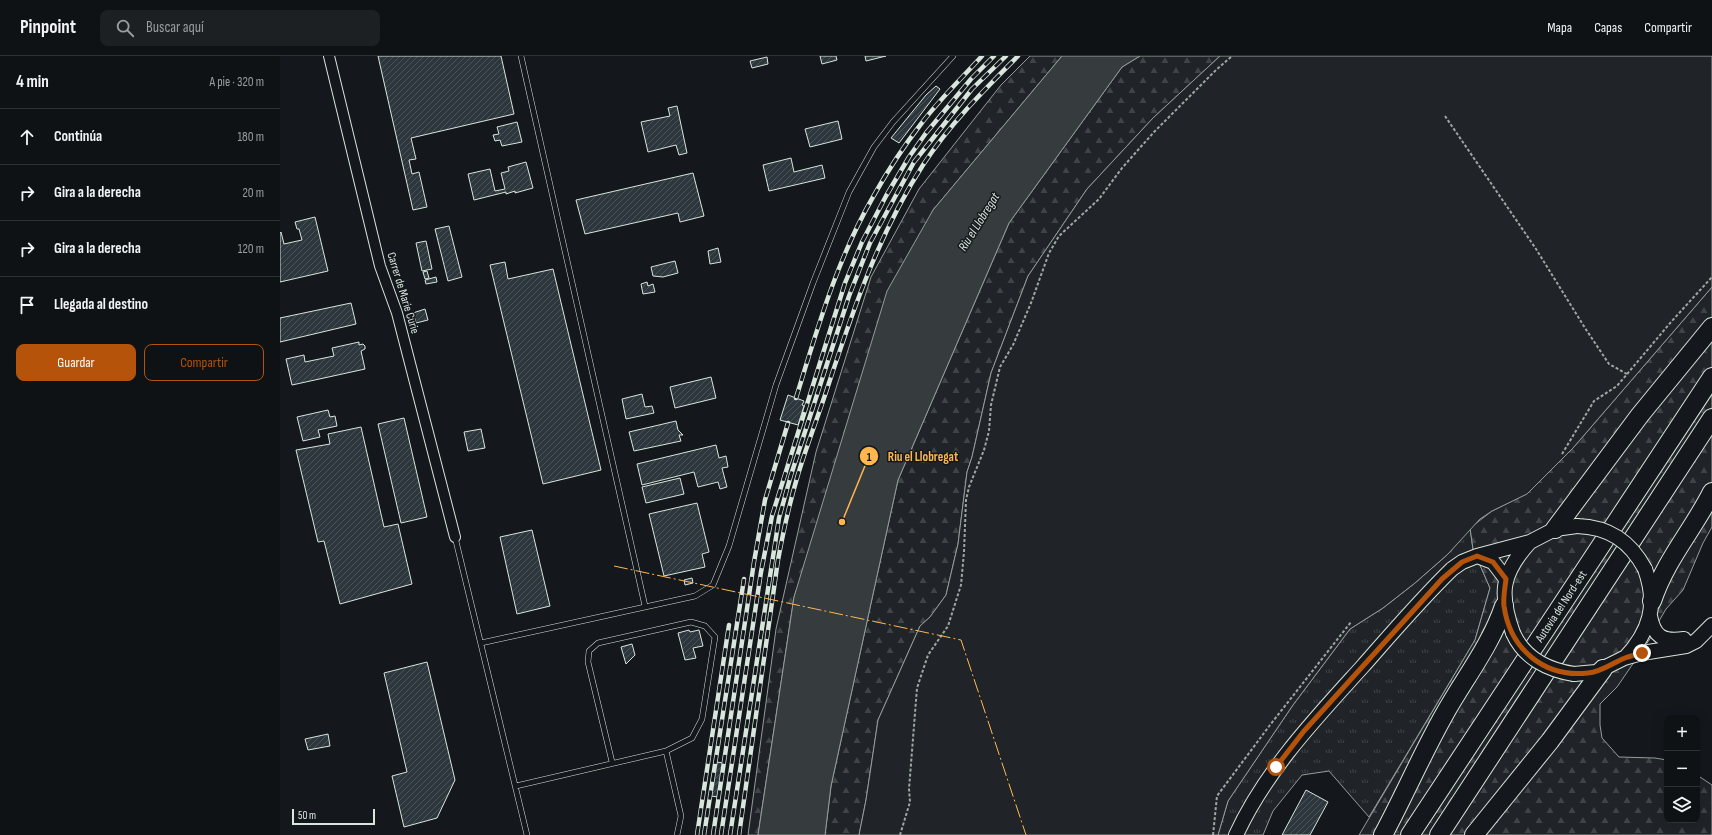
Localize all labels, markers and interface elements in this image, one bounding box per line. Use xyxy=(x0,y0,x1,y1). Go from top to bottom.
search box xyxy=(100,10,380,46)
text: Pinpoint xyxy=(20,16,76,39)
icon: search xyxy=(114,17,136,39)
text: Buscar aquí xyxy=(146,18,204,37)
text: Mapa xyxy=(1547,19,1572,36)
text: Capas xyxy=(1594,19,1622,36)
text: Compartir xyxy=(1644,19,1692,36)
text: 4 min xyxy=(16,72,49,92)
text: A pie · 320 m xyxy=(210,74,264,90)
icon: ahead xyxy=(16,126,38,148)
text: Continúa xyxy=(54,127,102,146)
text: 180 m xyxy=(238,129,264,145)
icon: right xyxy=(16,182,38,204)
text: Gira a la derecha xyxy=(54,183,141,202)
text: 20 m xyxy=(242,185,264,201)
water label: Riu el Llobregat xyxy=(955,189,1004,254)
icon: right xyxy=(16,238,38,260)
text: Gira a la derecha xyxy=(54,239,141,258)
text: 120 m xyxy=(238,241,264,257)
street label: Carrer de Marie Curie xyxy=(384,251,423,336)
icon: arrive xyxy=(16,294,38,316)
text: Llegada al destino xyxy=(54,295,148,314)
button: Guardar xyxy=(16,344,136,381)
button: Compartir xyxy=(144,344,264,381)
callout: Riu el Llobregat xyxy=(859,444,966,469)
text: Riu el Llobregat xyxy=(888,449,959,465)
text: 1 xyxy=(867,450,872,465)
street label: Autovia del Nord-est xyxy=(1531,567,1590,646)
route end xyxy=(1633,644,1651,662)
map controls xyxy=(1664,715,1700,823)
button: + xyxy=(1664,715,1700,751)
button: − xyxy=(1664,751,1700,787)
route start xyxy=(1267,758,1285,776)
button: layers xyxy=(1664,787,1700,823)
scale bar xyxy=(292,807,375,826)
text: 50 m xyxy=(298,809,316,822)

